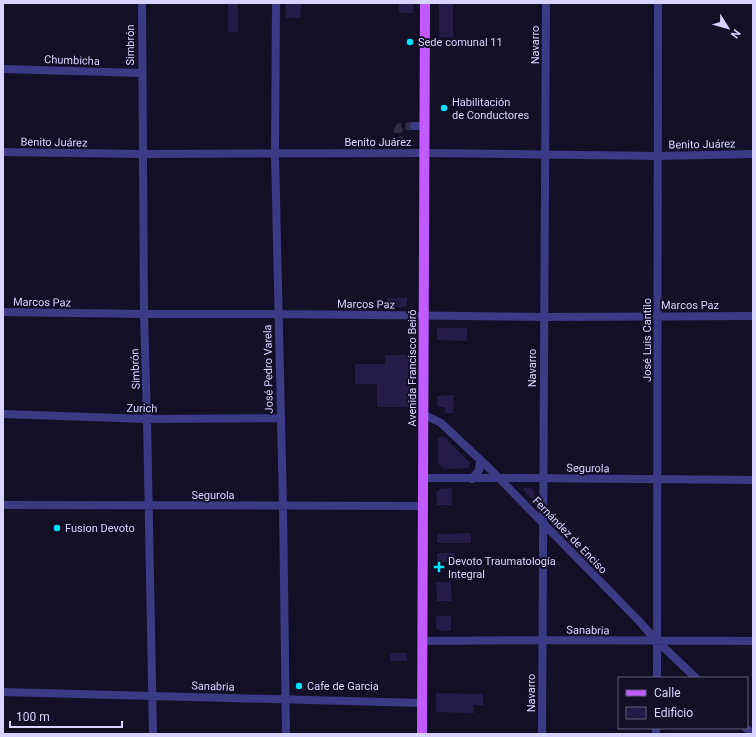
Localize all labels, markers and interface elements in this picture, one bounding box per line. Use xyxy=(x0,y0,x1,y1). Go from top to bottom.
north arrow xyxy=(708,8,748,48)
street label: Simbrón xyxy=(124,25,137,66)
street label: Navarro xyxy=(529,26,542,64)
text: N xyxy=(728,27,743,41)
place label: Sede comunal 11 xyxy=(418,36,503,49)
marker: Sede comunal 11 xyxy=(405,37,415,47)
street label: Chumbicha xyxy=(44,53,100,68)
place label: Habilitación de Conductores xyxy=(452,96,530,122)
marker: Habilitación de Conductores xyxy=(439,103,449,113)
street label: Benito Juárez xyxy=(20,135,88,150)
street label: Benito Juárez xyxy=(345,136,412,149)
street label: Benito Juárez xyxy=(668,137,736,152)
street label: Marcos Paz xyxy=(13,295,72,310)
street label: Marcos Paz xyxy=(337,297,396,312)
street label: José Luis Cantilo xyxy=(641,298,654,382)
street label: Marcos Paz xyxy=(661,299,720,312)
street label: Avenida Francisco Beiró xyxy=(406,309,419,427)
street label: José Pedro Varela xyxy=(261,324,276,414)
street label: Simbrón xyxy=(128,348,143,390)
street label: Navarro xyxy=(526,349,539,387)
street label: Zurich xyxy=(126,402,157,415)
street label: Segurola xyxy=(566,462,610,475)
street label: Segurola xyxy=(191,489,235,502)
street label: Fernández de Enciso xyxy=(530,494,610,576)
place label: Fusion Devoto xyxy=(65,522,135,535)
marker: Fusion Devoto xyxy=(52,523,62,533)
place label: Devoto Traumatología Integral xyxy=(448,555,556,581)
marker: Devoto Traumatología Integral xyxy=(433,561,445,573)
street label: Sanabria xyxy=(566,624,610,637)
street label: Navarro xyxy=(525,674,538,712)
legend xyxy=(618,677,748,729)
street label: Sanabria xyxy=(191,679,235,694)
place label: Cafe de Garcia xyxy=(307,680,379,693)
marker: Cafe de Garcia xyxy=(294,681,304,691)
text: Calle xyxy=(654,686,681,700)
scale bar xyxy=(10,703,122,729)
text: Edificio xyxy=(654,706,693,720)
text: 100 m xyxy=(16,710,50,724)

